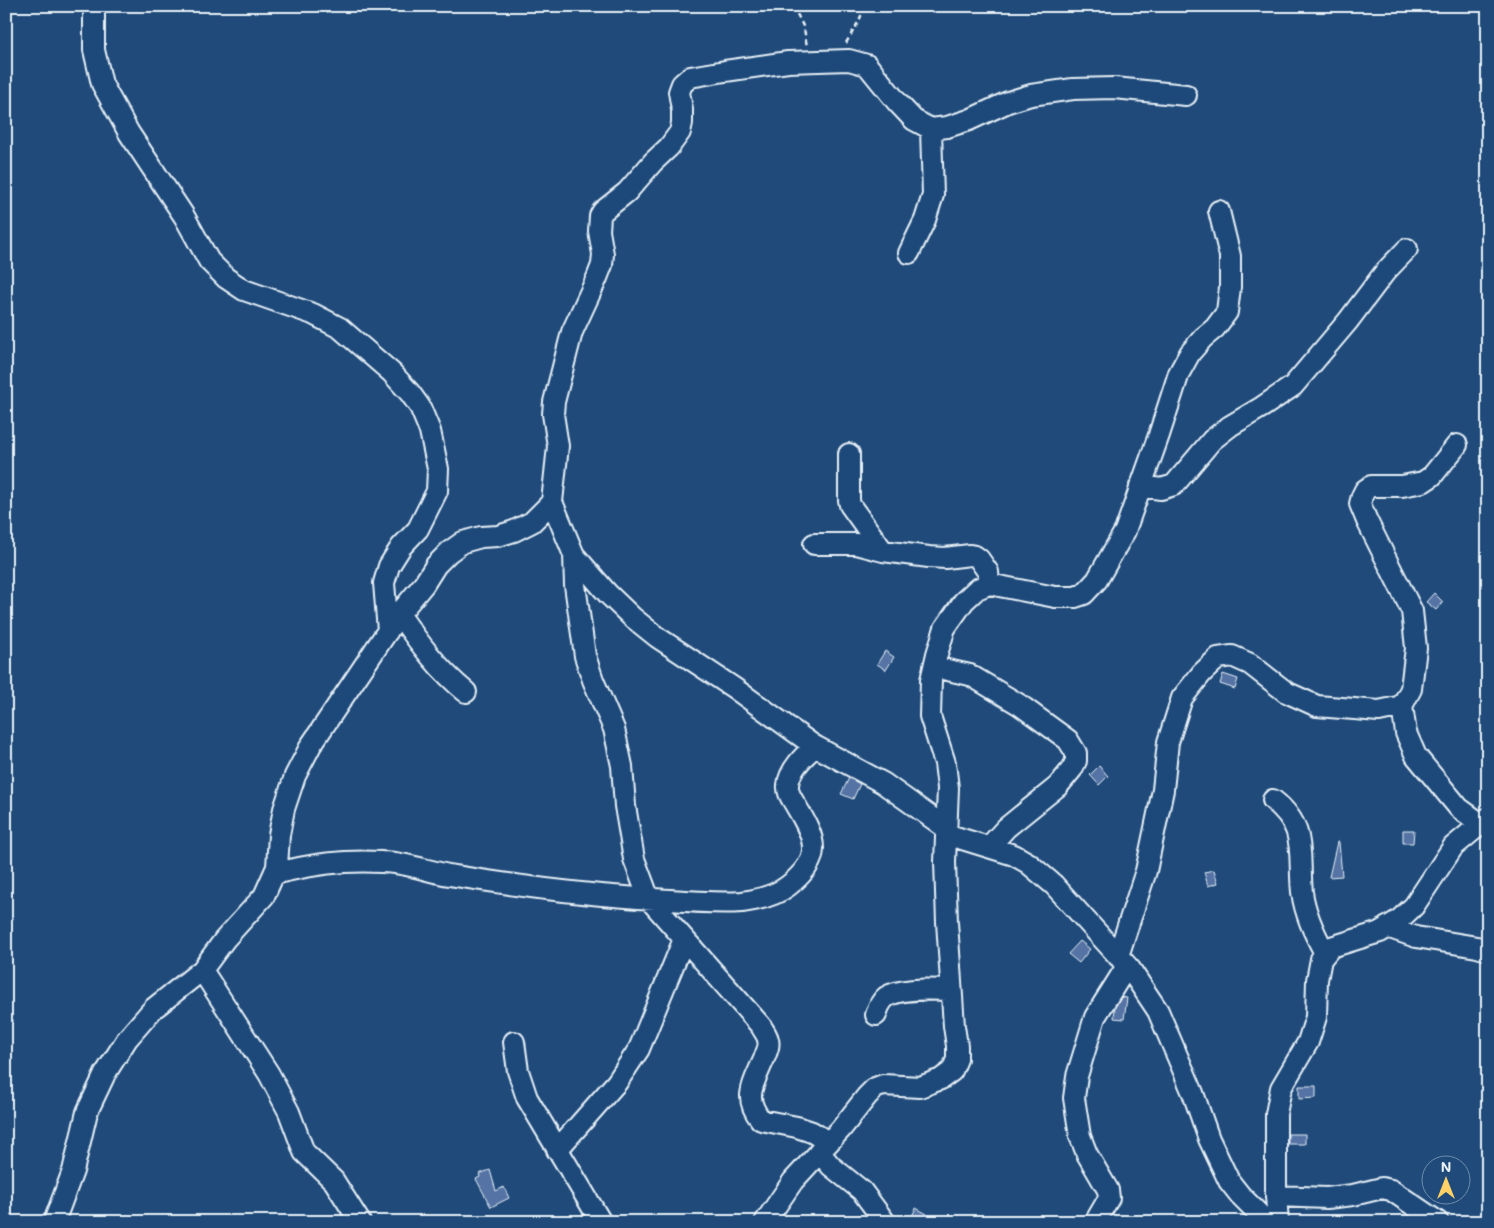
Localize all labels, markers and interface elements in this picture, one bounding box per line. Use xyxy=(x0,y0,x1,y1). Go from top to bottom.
north arrow xyxy=(1422,1156,1472,1206)
text: N xyxy=(1441,1157,1451,1176)

